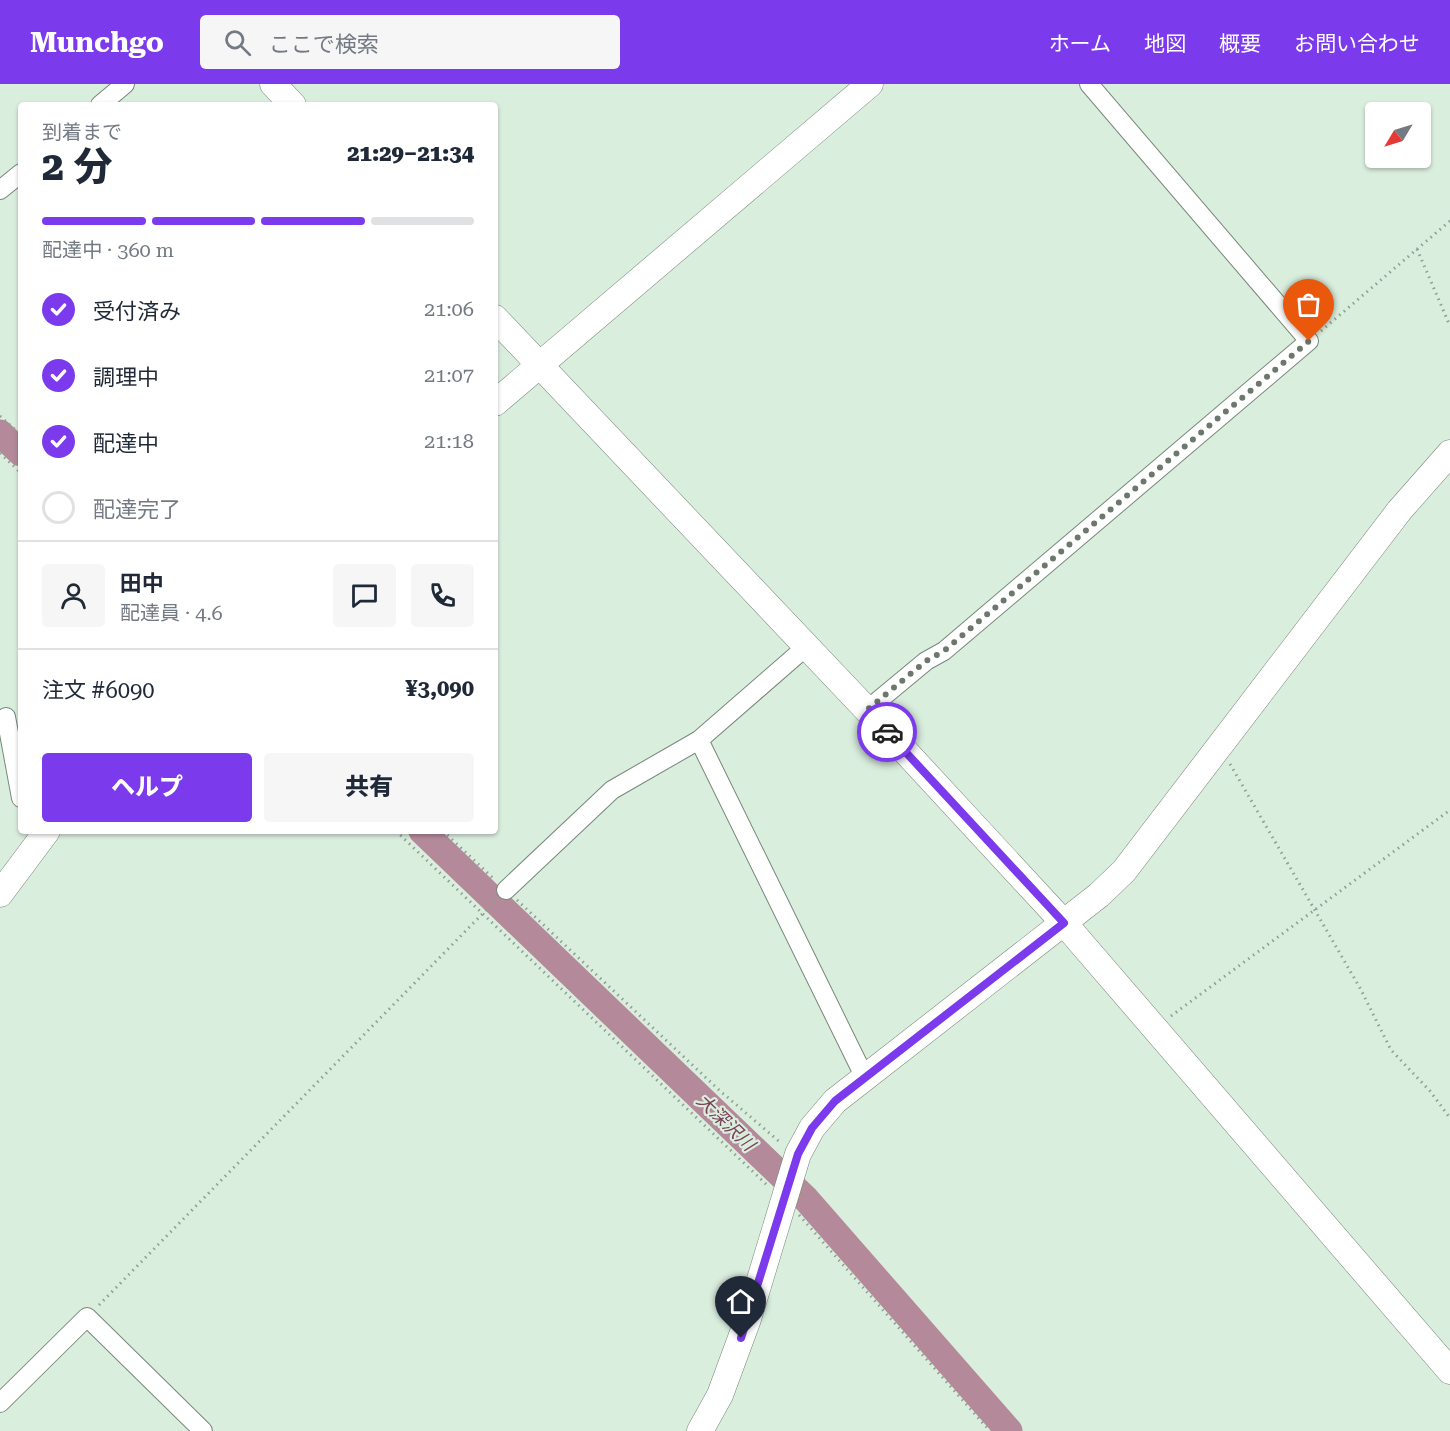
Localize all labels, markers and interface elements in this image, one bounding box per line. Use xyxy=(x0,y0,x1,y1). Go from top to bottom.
search box xyxy=(200,15,620,69)
text: Munchgo xyxy=(30,26,164,59)
icon: search xyxy=(221,26,254,59)
text: ここで検索 xyxy=(269,32,379,57)
text: ホーム xyxy=(1049,32,1111,56)
text: 地図 xyxy=(1144,32,1186,56)
text: 概要 xyxy=(1219,32,1261,56)
text: お問い合わせ xyxy=(1294,32,1420,56)
north arrow xyxy=(1365,102,1431,168)
map controls xyxy=(1365,102,1431,168)
text: 到着まで xyxy=(42,120,122,144)
text: 21:29–21:34 xyxy=(347,141,474,166)
text: 2 分 xyxy=(42,144,113,190)
text: 配達中 · 360 m xyxy=(42,238,174,262)
pin xyxy=(1283,279,1334,341)
icon: bag xyxy=(1292,288,1325,321)
icon: check xyxy=(42,293,75,326)
text: 21:06 xyxy=(424,297,474,321)
text: 受付済み xyxy=(93,299,181,324)
icon: check xyxy=(42,359,75,392)
text: 21:07 xyxy=(424,363,474,387)
text: 調理中 xyxy=(93,365,159,390)
icon: check xyxy=(42,425,75,458)
text: 21:18 xyxy=(424,429,474,453)
text: 配達中 xyxy=(93,431,159,456)
text: 配達完了 xyxy=(93,497,181,522)
button: person xyxy=(42,564,105,627)
button: chat xyxy=(333,564,396,627)
button: phone xyxy=(411,564,474,627)
text: 田中 xyxy=(120,571,164,596)
text: 配達員 · 4.6 xyxy=(120,601,223,625)
text: ¥3,090 xyxy=(405,676,474,701)
text: 注文 #6090 xyxy=(42,678,155,703)
courier xyxy=(857,702,917,762)
icon: car xyxy=(871,716,904,749)
button: ヘルプ xyxy=(42,753,252,822)
button: 共有 xyxy=(264,753,474,822)
water label: 大深沢川 xyxy=(693,1089,761,1156)
pin xyxy=(715,1276,766,1338)
icon: home xyxy=(724,1285,757,1318)

